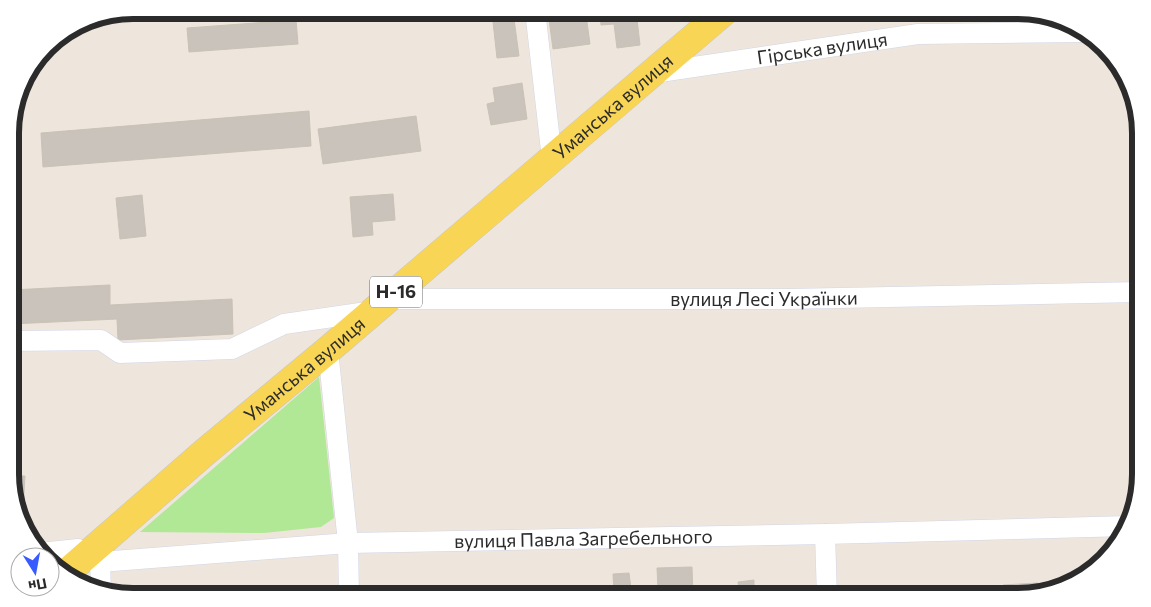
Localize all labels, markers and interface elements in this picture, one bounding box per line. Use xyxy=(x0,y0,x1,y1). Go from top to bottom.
street label: Гірська вулиця xyxy=(755,27,889,69)
street label: Уманська вулиця xyxy=(548,49,677,164)
road number: Н-16 xyxy=(370,276,422,308)
street label: вулиця Лесі Українки xyxy=(670,286,858,310)
street label: Уманська вулиця xyxy=(239,312,369,426)
street label: вулиця Павла Загребельного xyxy=(454,524,713,552)
north arrow xyxy=(10,547,60,597)
text: Пн xyxy=(27,575,48,595)

